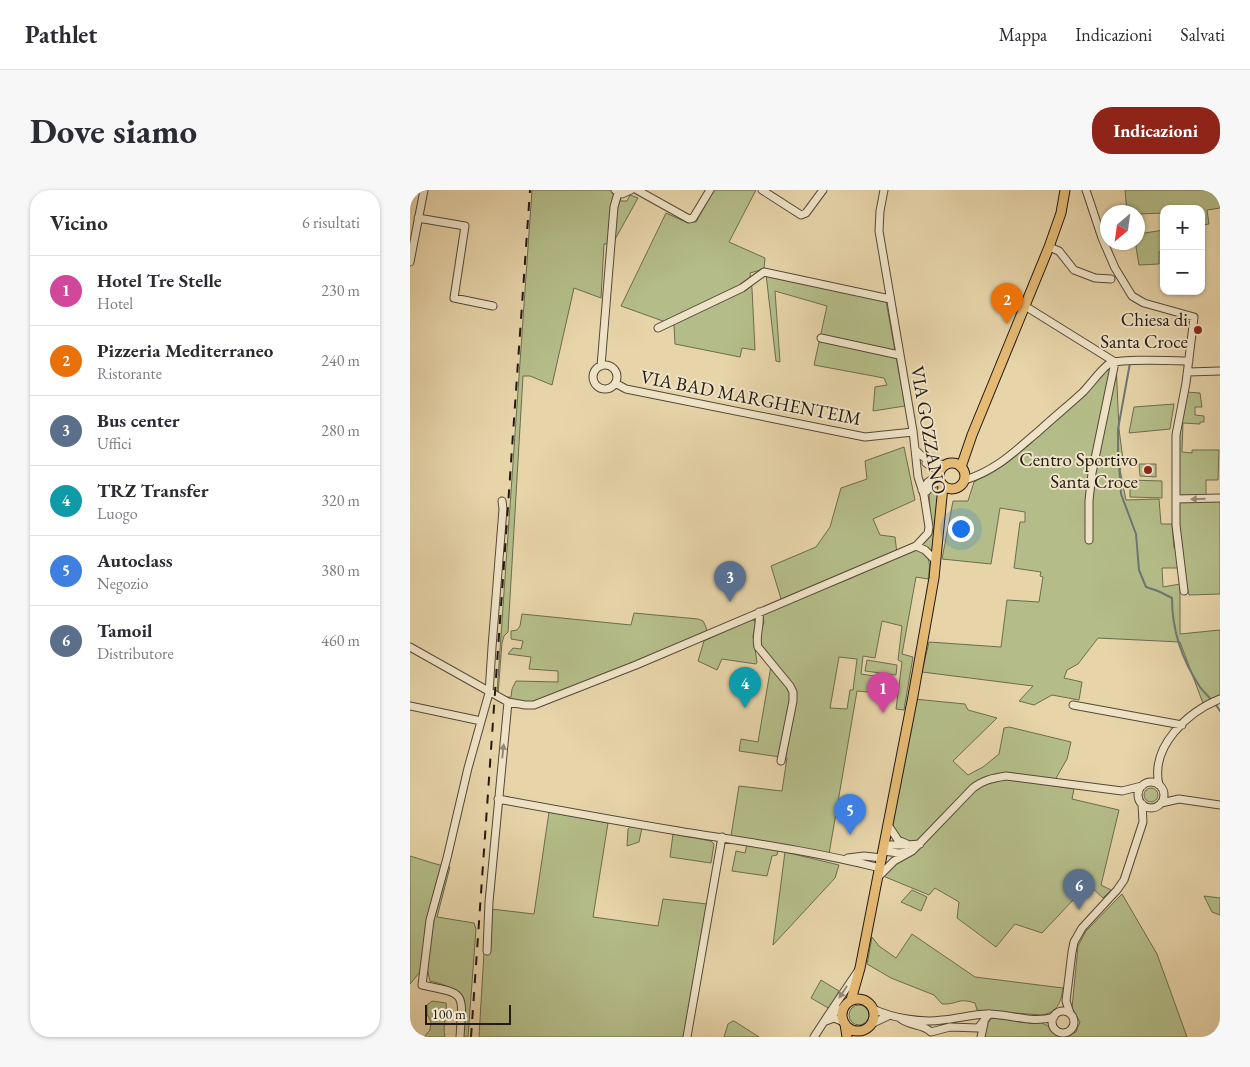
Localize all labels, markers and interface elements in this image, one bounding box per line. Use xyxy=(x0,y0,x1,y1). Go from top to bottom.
text: Pathlet xyxy=(25,19,97,50)
text: Mappa xyxy=(999,23,1047,46)
text: Indicazioni xyxy=(1075,23,1152,46)
text: Salvati xyxy=(1180,23,1225,46)
button: Indicazioni xyxy=(1092,107,1220,154)
text: Dove siamo xyxy=(30,108,197,153)
north arrow xyxy=(1100,205,1145,250)
map controls xyxy=(1160,205,1205,295)
button: + xyxy=(1160,205,1205,250)
text: Vicino xyxy=(50,209,108,236)
text: 6 risultati xyxy=(302,212,360,233)
button: − xyxy=(1160,250,1205,295)
text: Hotel Tre Stelle xyxy=(97,268,222,293)
text: 1 xyxy=(62,280,70,301)
text: 230 m xyxy=(321,280,360,301)
pin: 2 xyxy=(991,283,1023,324)
text: Hotel xyxy=(97,293,133,314)
place label: Chiesa di Santa Croce xyxy=(1100,307,1188,354)
marker: Chiesa di Santa Croce xyxy=(1192,324,1204,336)
text: Pizzeria Mediterraneo xyxy=(97,338,273,363)
text: 2 xyxy=(62,350,70,371)
text: 240 m xyxy=(321,350,360,371)
text: Ristorante xyxy=(97,363,162,384)
street label: VIA BAD MARGHENTEIM xyxy=(638,364,863,431)
street label: VIA GOZZANO xyxy=(905,364,952,496)
text: Bus center xyxy=(97,408,180,433)
text: 3 xyxy=(62,420,70,441)
text: 280 m xyxy=(321,420,360,441)
text: Uffici xyxy=(97,433,132,454)
place label: Centro Sportivo Santa Croce xyxy=(1019,447,1138,494)
marker: Centro Sportivo Santa Croce xyxy=(1142,464,1154,476)
text: TRZ Transfer xyxy=(97,478,209,503)
text: 4 xyxy=(62,490,70,511)
text: 320 m xyxy=(321,490,360,511)
one-way arrow xyxy=(1190,495,1206,503)
text: Luogo xyxy=(97,503,138,524)
your location xyxy=(948,516,974,542)
text: Autoclass xyxy=(97,548,173,573)
text: 5 xyxy=(62,560,70,581)
text: 380 m xyxy=(321,560,360,581)
pin: 3 xyxy=(714,561,746,602)
text: Negozio xyxy=(97,573,148,594)
text: Tamoil xyxy=(97,618,152,643)
text: 6 xyxy=(62,630,70,651)
text: 460 m xyxy=(321,630,360,651)
text: Distributore xyxy=(97,643,174,664)
pin: 4 xyxy=(729,667,761,708)
pin: 1 xyxy=(867,672,899,713)
one-way arrow xyxy=(499,742,507,758)
pin: 5 xyxy=(834,794,866,835)
pin: 6 xyxy=(1063,869,1095,910)
one-way arrow xyxy=(838,986,847,999)
scale bar xyxy=(425,1002,511,1025)
text: 100 m xyxy=(432,1005,466,1023)

